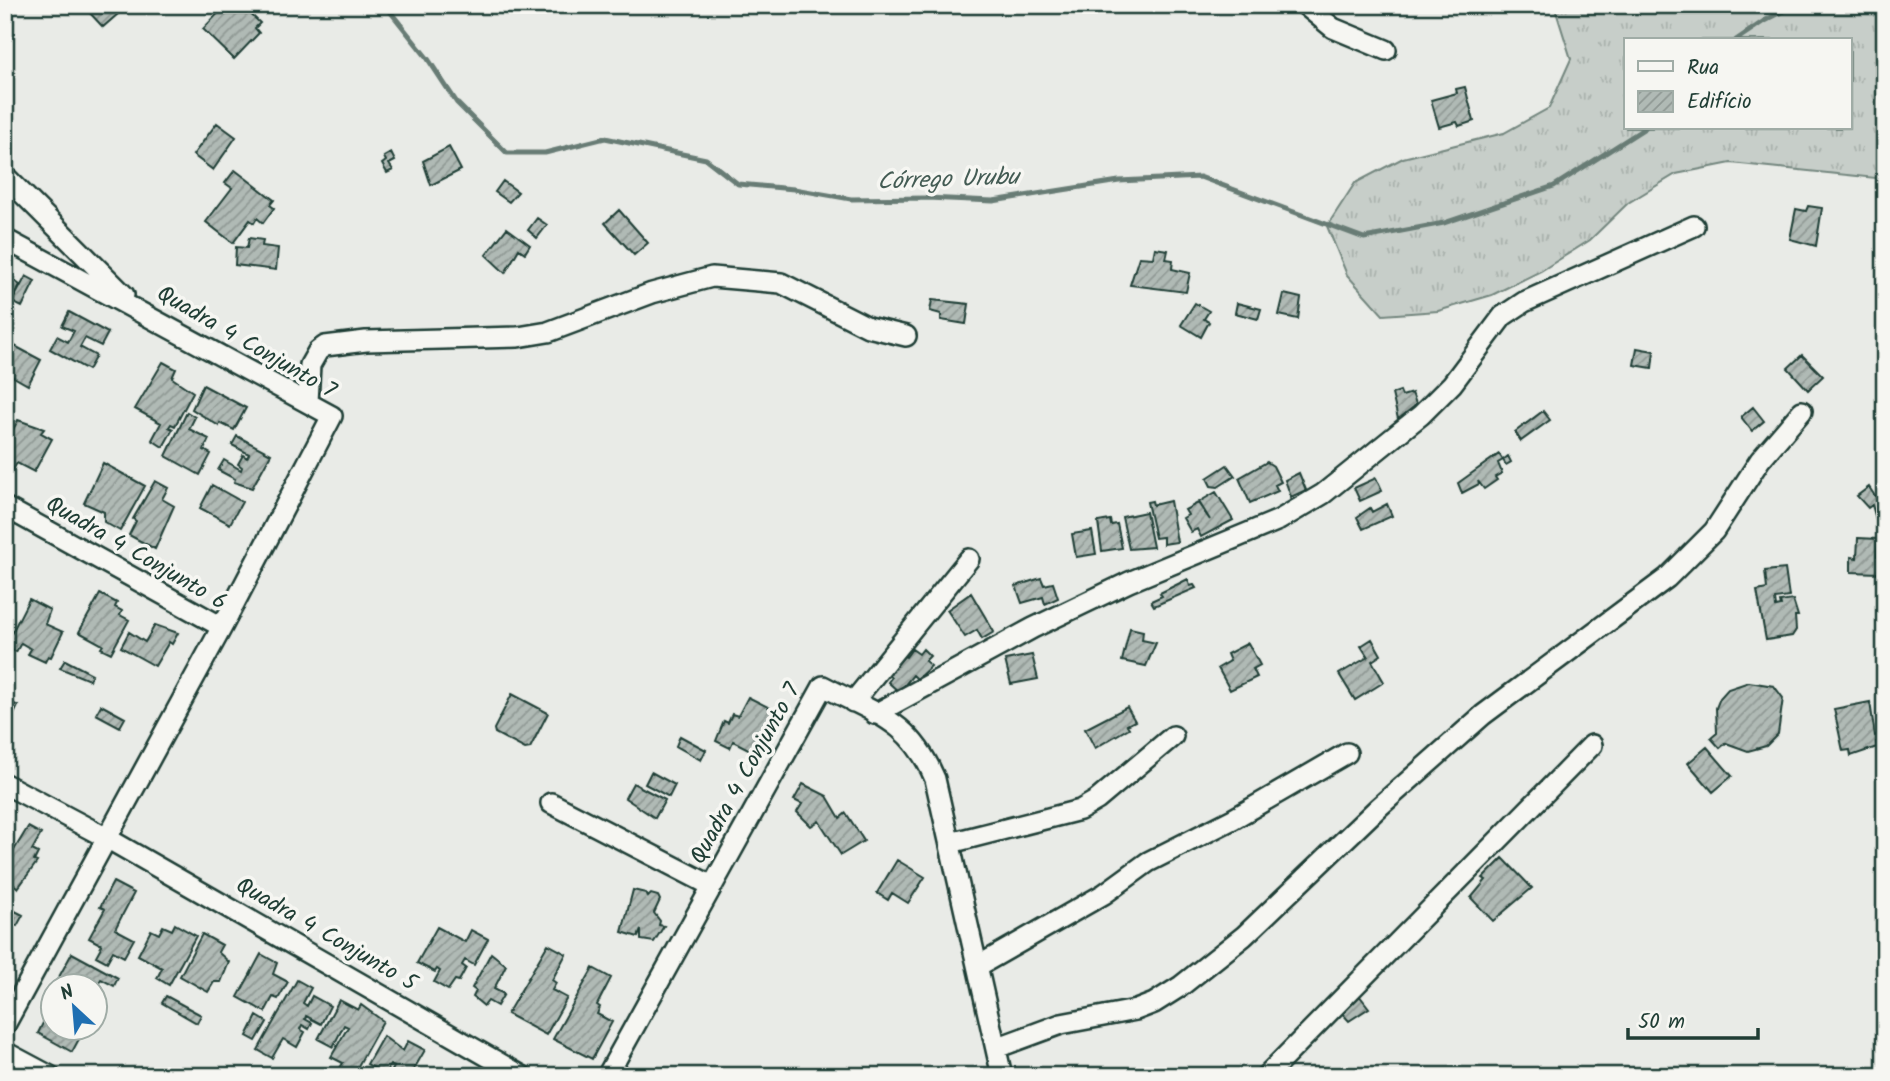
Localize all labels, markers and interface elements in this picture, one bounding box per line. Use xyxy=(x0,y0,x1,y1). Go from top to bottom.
legend xyxy=(1624,38,1852,130)
text: Rua xyxy=(1687,52,1719,85)
text: Edifício xyxy=(1687,86,1752,119)
water label: Córrego Urubu xyxy=(876,158,1022,202)
street label: Quadra 4 Conjunto 7 xyxy=(149,277,344,410)
street label: Quadra 4 Conjunto 6 xyxy=(38,487,234,621)
street label: Quadra 4 Conjunto 7 xyxy=(681,676,811,871)
street label: Quadra 4 Conjunto 5 xyxy=(229,868,425,1002)
north arrow xyxy=(38,972,108,1042)
text: N xyxy=(55,977,79,1010)
scale bar xyxy=(1628,997,1757,1041)
text: 50 m xyxy=(1638,1006,1685,1039)

